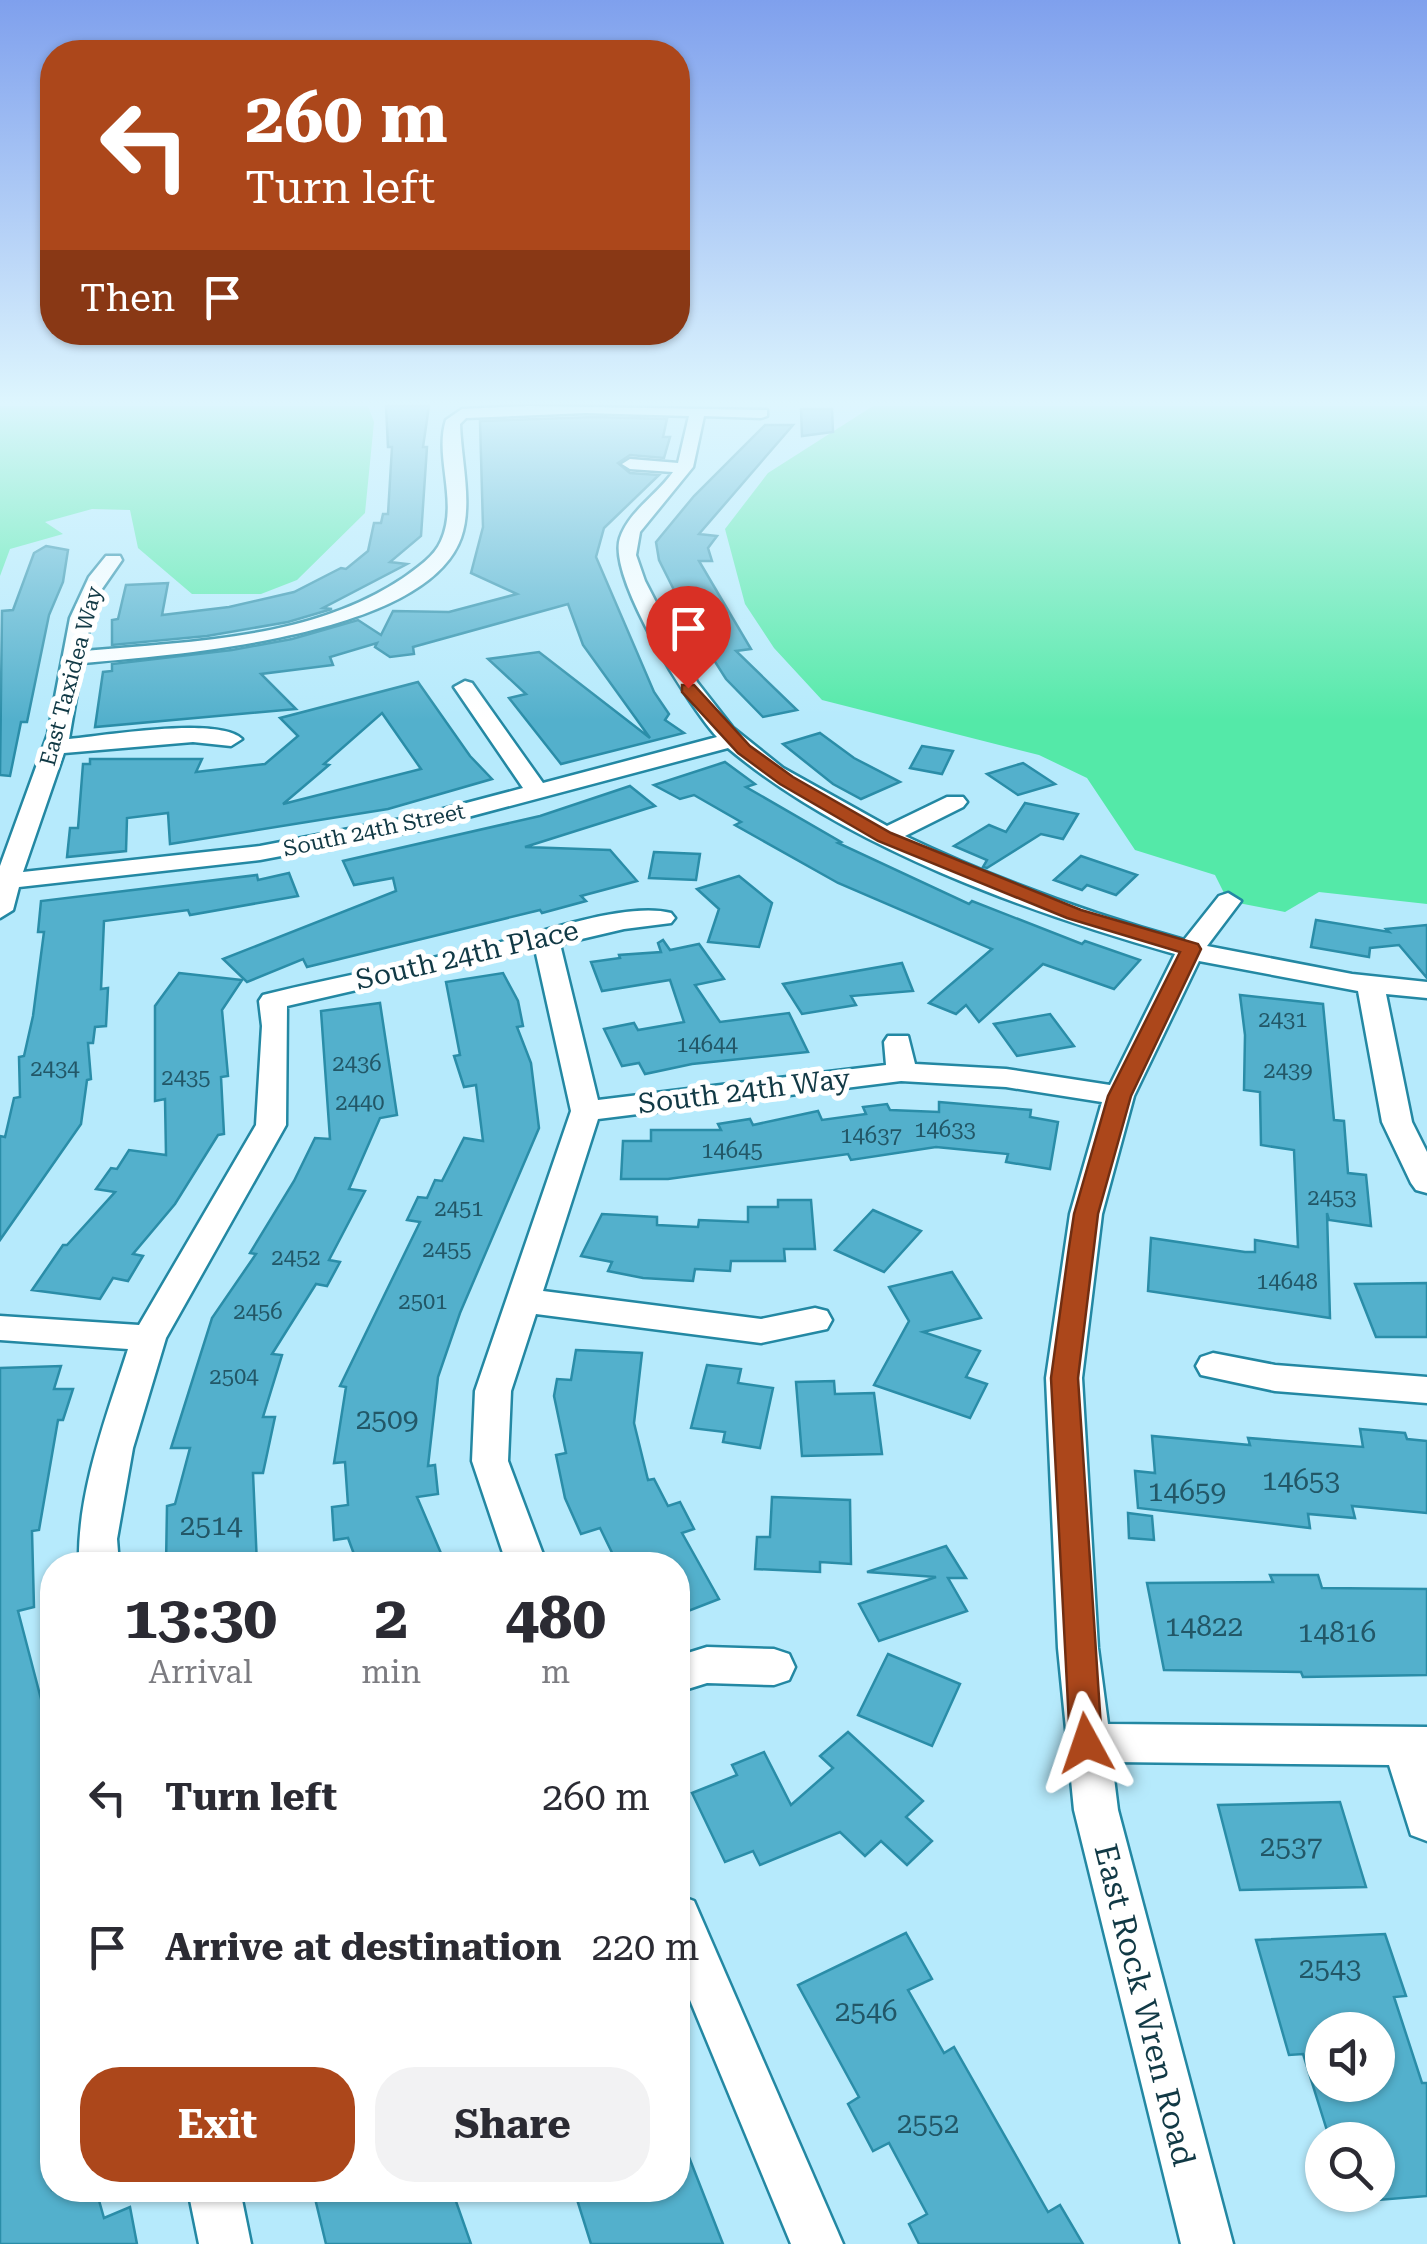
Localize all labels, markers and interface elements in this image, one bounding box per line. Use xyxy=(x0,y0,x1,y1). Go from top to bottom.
text: 260 m xyxy=(245,77,448,159)
icon: left xyxy=(80,80,210,210)
text: Turn left xyxy=(245,161,435,214)
icon: arrive xyxy=(195,270,250,325)
text: Then xyxy=(80,276,175,320)
street label: East Taxidea Way xyxy=(35,583,107,769)
pin xyxy=(646,586,731,689)
icon: arrive xyxy=(661,601,716,656)
street label: South 24th Street xyxy=(281,799,467,861)
street label: South 24th Place xyxy=(352,913,582,997)
house number: 2431 xyxy=(1258,1007,1308,1032)
house number: 14644 xyxy=(676,1032,738,1057)
house number: 2436 xyxy=(332,1051,382,1076)
house number: 2434 xyxy=(30,1056,80,1081)
house number: 2439 xyxy=(1263,1058,1313,1083)
street label: South 24th Way xyxy=(636,1062,852,1120)
house number: 2435 xyxy=(161,1065,211,1090)
house number: 2440 xyxy=(335,1090,385,1115)
house number: 14633 xyxy=(914,1117,976,1142)
house number: 14637 xyxy=(840,1123,902,1148)
house number: 14645 xyxy=(701,1138,763,1163)
house number: 2453 xyxy=(1307,1185,1357,1210)
house number: 2451 xyxy=(434,1196,484,1221)
house number: 2455 xyxy=(422,1237,472,1262)
house number: 2452 xyxy=(271,1245,321,1270)
house number: 14648 xyxy=(1256,1269,1318,1294)
house number: 2501 xyxy=(398,1289,448,1314)
house number: 2456 xyxy=(233,1299,283,1324)
house number: 2504 xyxy=(209,1364,259,1389)
house number: 2509 xyxy=(356,1403,418,1436)
house number: 14653 xyxy=(1262,1464,1340,1497)
house number: 14659 xyxy=(1148,1475,1226,1508)
house number: 2514 xyxy=(180,1509,243,1542)
text: 13:30 xyxy=(124,1582,277,1653)
text: 2 xyxy=(374,1582,408,1653)
text: 480 xyxy=(505,1582,606,1653)
house number: 14822 xyxy=(1165,1610,1243,1643)
house number: 14816 xyxy=(1298,1616,1376,1649)
text: Arrival xyxy=(149,1653,253,1691)
text: min xyxy=(361,1653,421,1691)
text: m xyxy=(541,1653,570,1691)
position arrow xyxy=(1034,1691,1138,1795)
icon: left xyxy=(80,1770,135,1825)
text: Turn left xyxy=(165,1775,337,1819)
text: 260 m xyxy=(542,1775,650,1819)
house number: 2537 xyxy=(1260,1830,1322,1863)
street label: East Rock Wren Road xyxy=(1087,1840,1203,2170)
icon: arrive xyxy=(80,1920,135,1975)
text: Arrive at destination xyxy=(165,1925,561,1969)
text: 220 m xyxy=(591,1925,700,1969)
house number: 2543 xyxy=(1299,1952,1361,1985)
house number: 2546 xyxy=(835,1995,897,2028)
map controls xyxy=(1305,2012,1395,2212)
button: sound xyxy=(1305,2012,1395,2102)
button: Exit xyxy=(80,2067,355,2182)
button: Share xyxy=(375,2067,650,2182)
house number: 2552 xyxy=(897,2107,959,2140)
button: search xyxy=(1305,2122,1395,2212)

